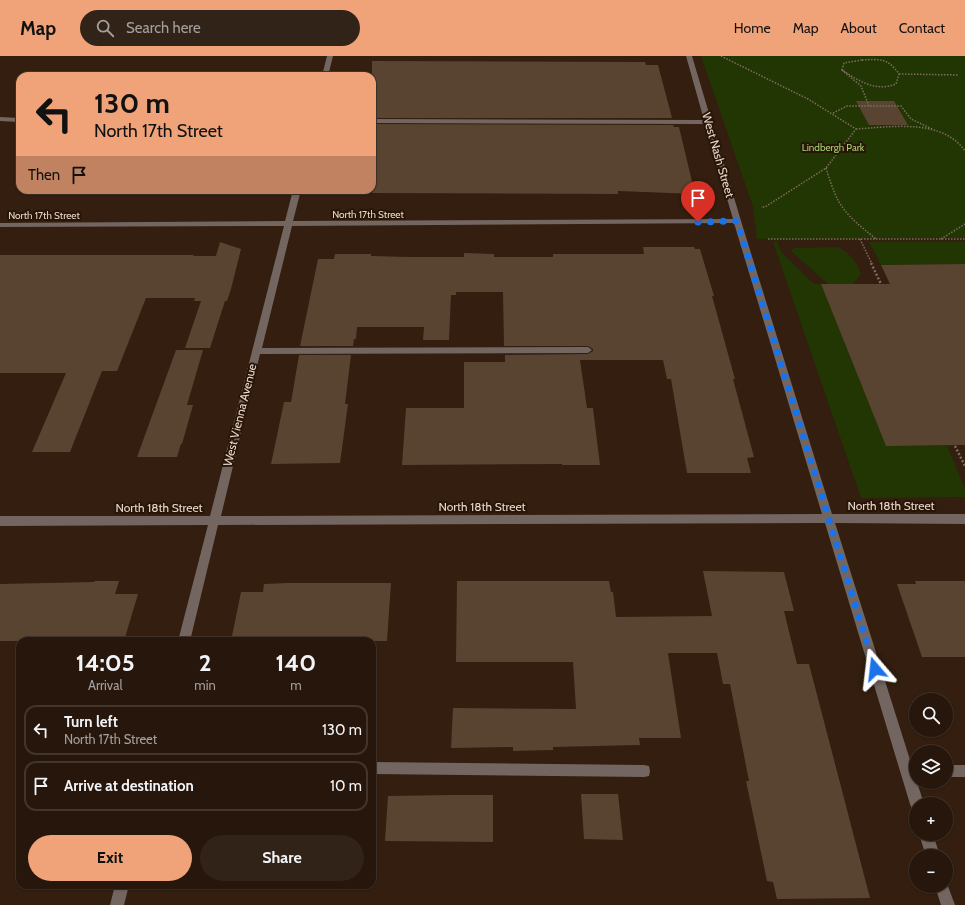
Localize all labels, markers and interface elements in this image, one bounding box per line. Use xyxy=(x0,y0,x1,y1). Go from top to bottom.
search box xyxy=(80,10,360,46)
text: Map xyxy=(20,17,56,40)
icon: search xyxy=(94,17,116,39)
text: Search here xyxy=(126,19,201,37)
text: Home xyxy=(734,19,771,37)
text: Map xyxy=(793,19,818,37)
text: About xyxy=(840,19,877,37)
text: Contact xyxy=(899,19,945,37)
text: 130 m xyxy=(94,86,170,120)
icon: left xyxy=(28,88,80,140)
street label: West Nash Street xyxy=(699,111,738,199)
text: North 17th Street xyxy=(94,120,223,142)
park label: Lindbergh Park xyxy=(802,141,865,154)
icon: arrive xyxy=(68,164,90,186)
text: Then xyxy=(28,166,60,184)
pin xyxy=(681,181,715,222)
icon: arrive xyxy=(687,187,709,209)
street label: North 17th Street xyxy=(332,208,404,221)
street label: North 17th Street xyxy=(8,209,80,222)
street label: West Vienna Avenue xyxy=(220,362,260,468)
street label: North 18th Street xyxy=(847,498,935,513)
street label: North 18th Street xyxy=(438,499,526,514)
street label: North 18th Street xyxy=(115,500,203,515)
text: 14:05 xyxy=(76,648,135,677)
text: 2 xyxy=(199,648,211,677)
text: 140 xyxy=(276,648,316,677)
position arrow xyxy=(854,648,896,690)
text: Arrival xyxy=(88,677,122,693)
text: min xyxy=(194,677,216,693)
text: m xyxy=(290,677,302,693)
map controls xyxy=(909,693,953,893)
button: search xyxy=(909,693,953,737)
text: Turn left xyxy=(64,713,118,731)
icon: left xyxy=(30,719,52,741)
text: 130 m xyxy=(322,721,362,739)
text: North 17th Street xyxy=(64,731,157,747)
button: layers xyxy=(909,745,953,789)
icon: arrive xyxy=(30,775,52,797)
text: Arrive at destination xyxy=(64,777,194,795)
text: 10 m xyxy=(330,777,362,795)
button: + xyxy=(909,797,953,841)
button: Exit xyxy=(28,835,192,881)
button: Share xyxy=(200,835,364,881)
button: − xyxy=(909,849,953,893)

